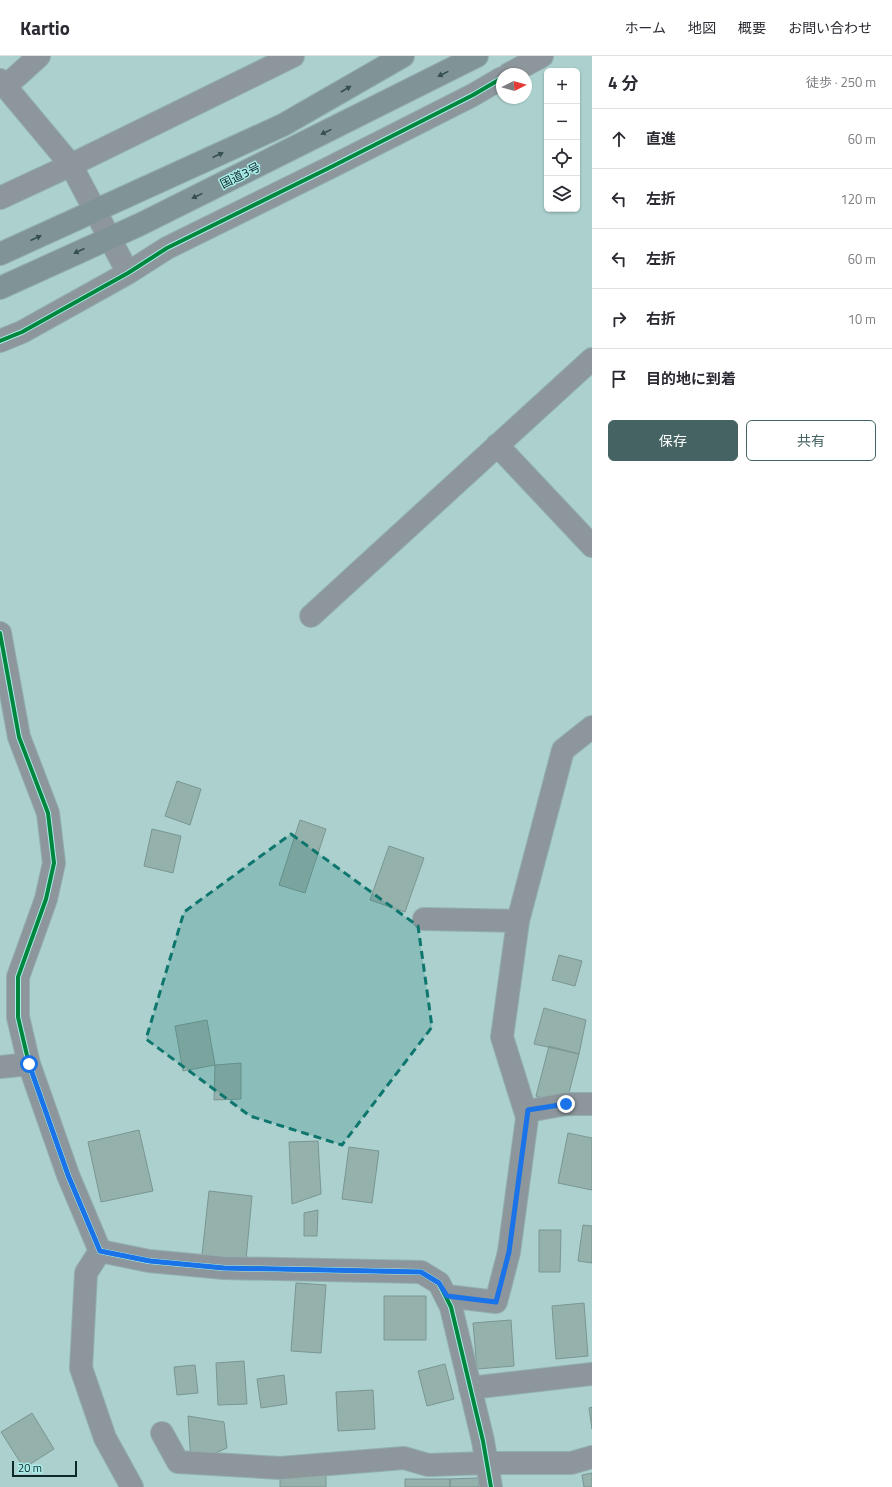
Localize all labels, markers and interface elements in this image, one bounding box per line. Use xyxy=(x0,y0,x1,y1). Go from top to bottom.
text: Kartio xyxy=(20,13,70,42)
text: ホーム xyxy=(624,17,666,38)
text: 地図 xyxy=(688,17,716,38)
text: 概要 xyxy=(738,17,766,38)
text: お問い合わせ xyxy=(788,17,872,38)
north arrow xyxy=(496,68,532,104)
map controls xyxy=(544,68,580,212)
button: + xyxy=(544,68,580,104)
text: 4 分 xyxy=(608,70,638,96)
one-way arrow xyxy=(437,71,448,77)
text: 徒歩 · 250 m xyxy=(806,72,876,92)
one-way arrow xyxy=(340,86,352,93)
button: − xyxy=(544,104,580,140)
text: 直進 xyxy=(646,127,676,150)
icon: ahead xyxy=(608,128,630,150)
one-way arrow xyxy=(320,129,332,135)
text: 60 m xyxy=(848,129,876,149)
button: locate xyxy=(544,140,580,176)
one-way arrow xyxy=(212,152,223,158)
street label: 国道3号 xyxy=(217,157,263,193)
button: layers xyxy=(544,176,580,212)
text: 左折 xyxy=(646,187,676,210)
icon: left xyxy=(608,188,630,210)
text: 120 m xyxy=(840,189,876,209)
one-way arrow xyxy=(191,193,203,199)
one-way arrow xyxy=(30,235,41,241)
text: 左折 xyxy=(646,247,676,270)
one-way arrow xyxy=(74,248,85,254)
icon: left xyxy=(608,248,630,270)
text: 60 m xyxy=(848,249,876,269)
text: 右折 xyxy=(646,307,676,330)
icon: right xyxy=(608,308,630,330)
text: 10 m xyxy=(848,309,876,329)
text: 目的地に到着 xyxy=(646,367,736,390)
icon: arrive xyxy=(608,368,630,390)
button: 保存 xyxy=(608,420,738,461)
button: 共有 xyxy=(746,420,876,461)
route start xyxy=(20,1055,38,1073)
route end xyxy=(557,1095,575,1113)
scale bar xyxy=(12,1459,77,1478)
text: 20 m xyxy=(18,1460,42,1476)

